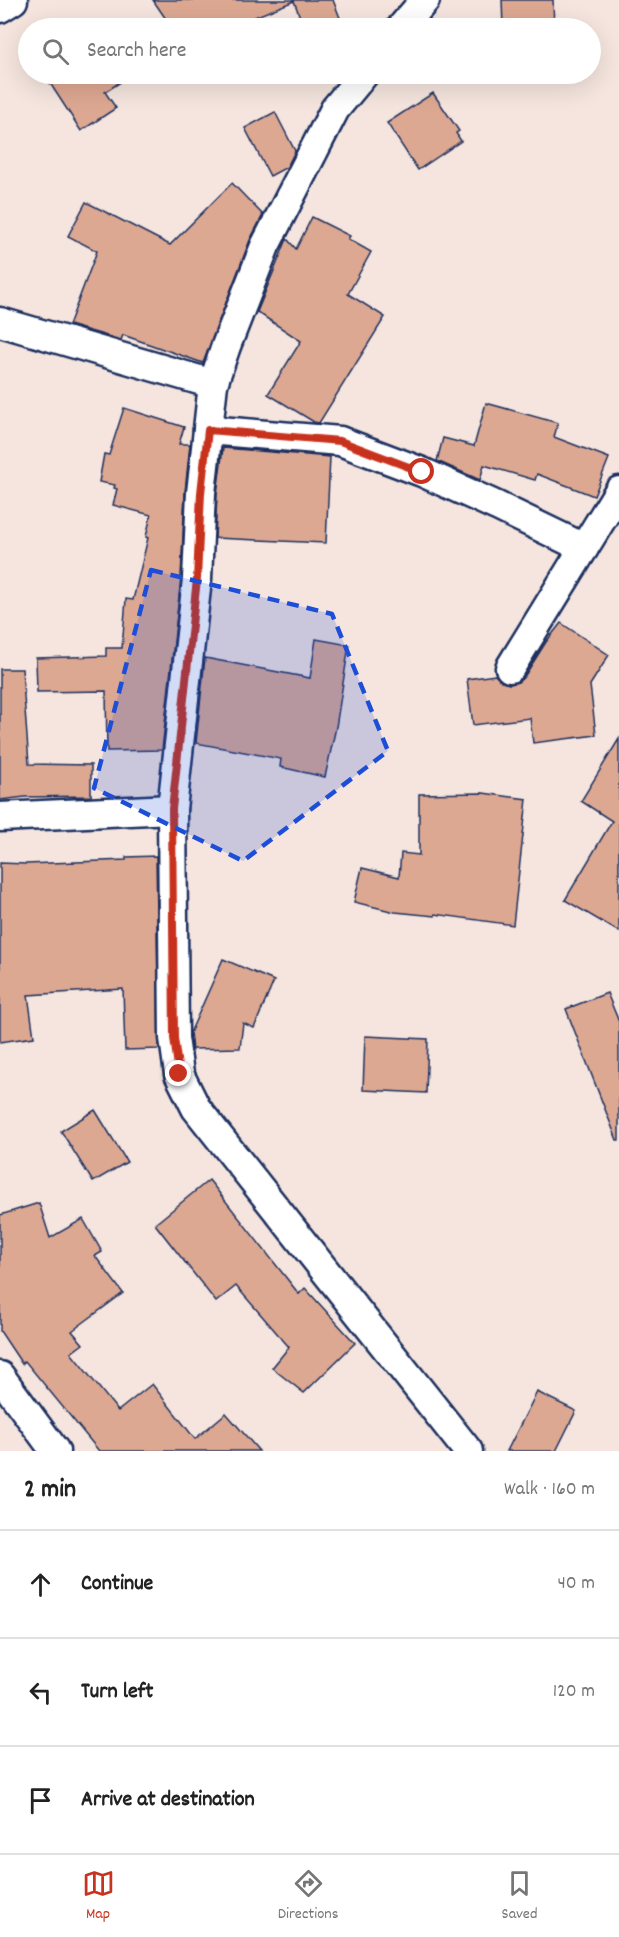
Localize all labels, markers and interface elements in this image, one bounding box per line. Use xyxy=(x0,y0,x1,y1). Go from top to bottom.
search box xyxy=(18,18,601,84)
icon: search xyxy=(39,35,72,68)
text: Search here xyxy=(87,36,186,67)
route start xyxy=(408,458,434,484)
route end xyxy=(165,1060,191,1086)
text: 2 min xyxy=(24,1472,76,1509)
text: Walk · 160 m xyxy=(504,1476,595,1504)
icon: ahead xyxy=(24,1568,57,1601)
text: Continue xyxy=(81,1569,153,1600)
text: 40 m xyxy=(557,1570,595,1598)
icon: left xyxy=(24,1676,57,1709)
text: Turn left xyxy=(81,1677,153,1708)
text: 120 m xyxy=(553,1678,595,1706)
icon: arrive xyxy=(24,1784,57,1817)
text: Arrive at destination xyxy=(81,1785,255,1816)
tab: Map xyxy=(82,1867,115,1926)
tab: Directions xyxy=(278,1867,338,1926)
tab: Saved xyxy=(502,1867,537,1926)

